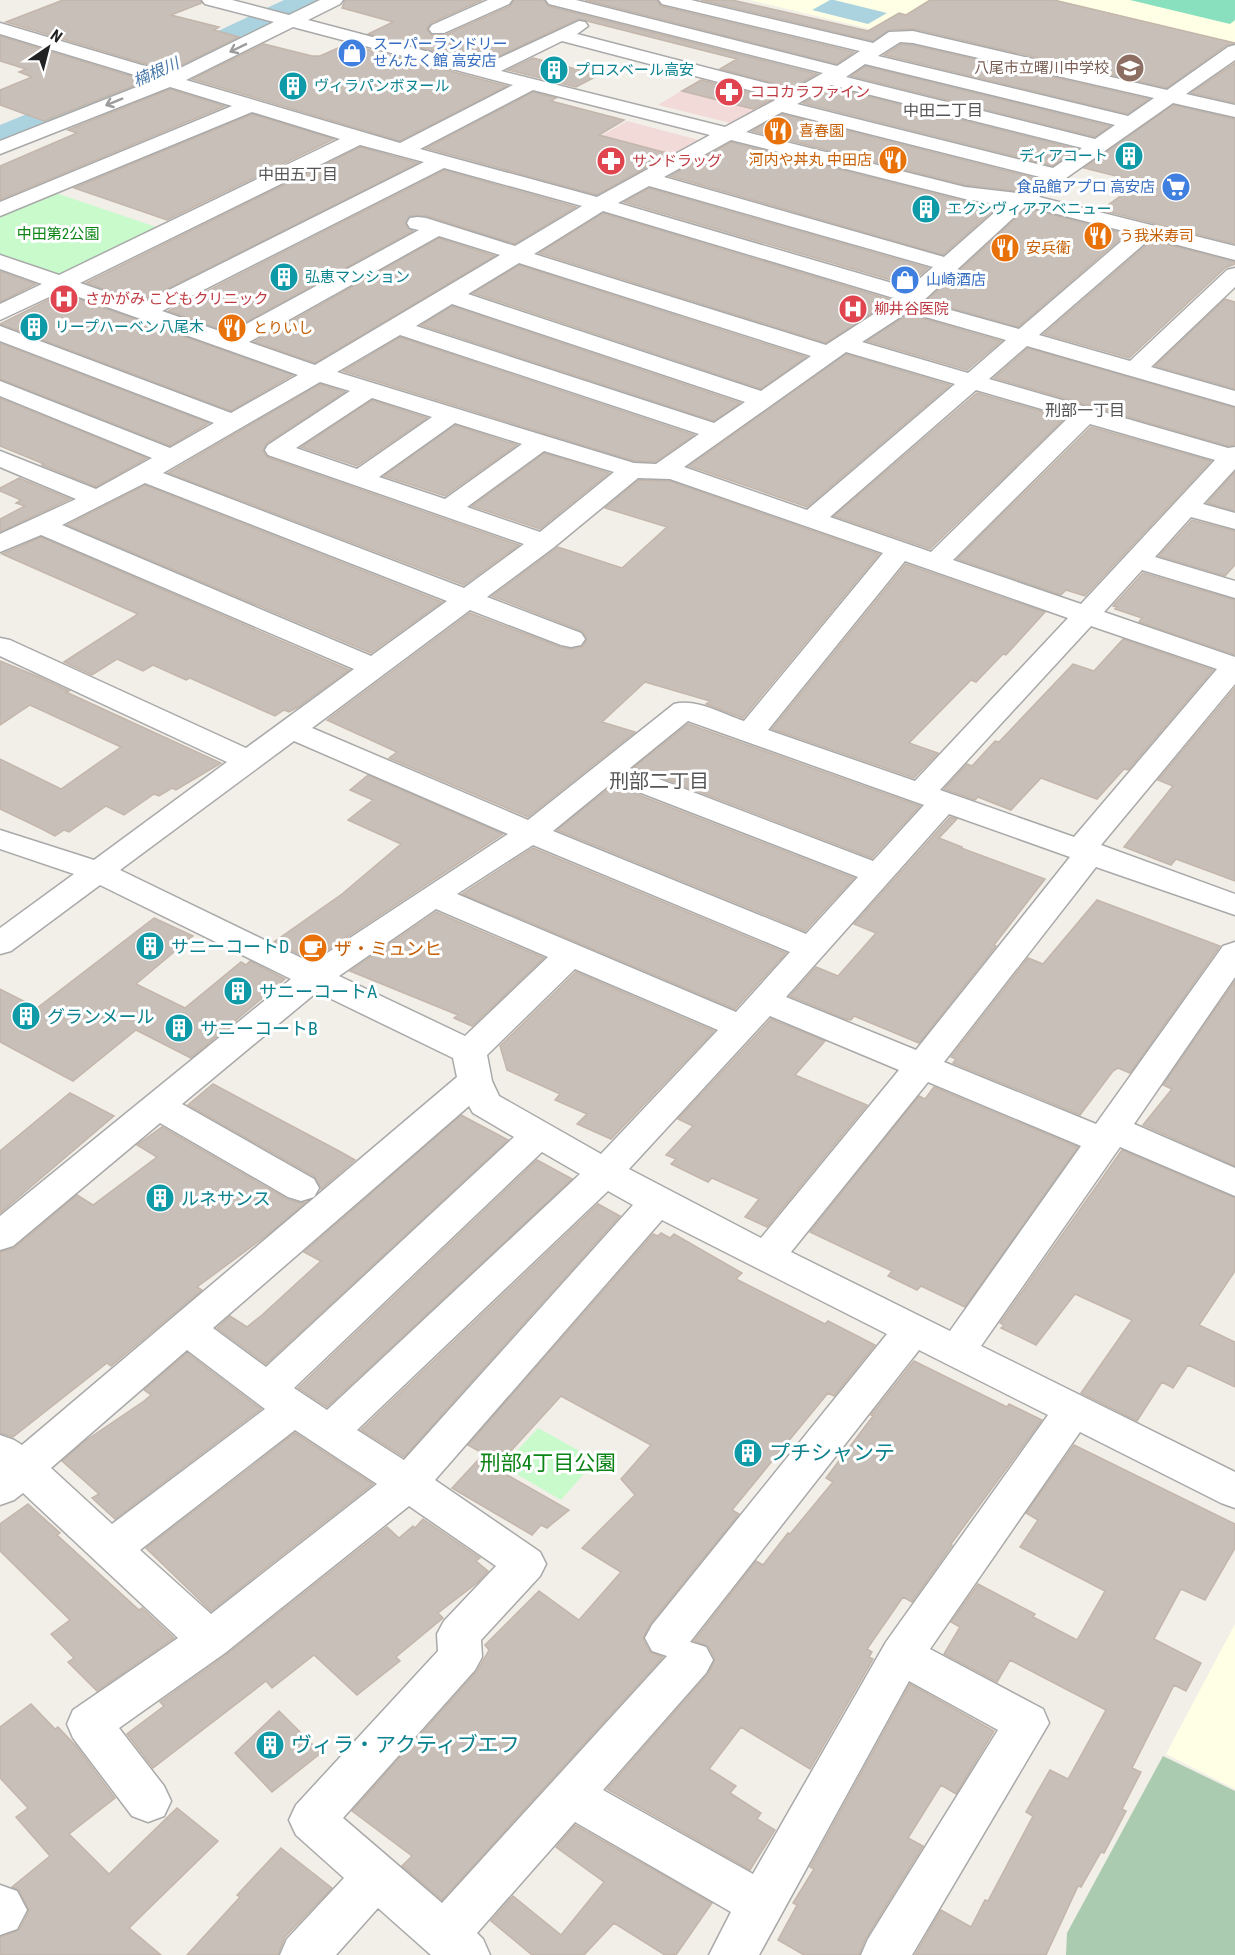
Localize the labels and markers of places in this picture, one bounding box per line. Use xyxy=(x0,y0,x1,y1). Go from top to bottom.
place label: スーパーランドリー せんたく館 高安店 xyxy=(373,35,508,70)
shop icon: スーパーランドリー せんたく館 高安店 xyxy=(336,37,368,69)
school or university icon: 八尾市立曙川中学校 xyxy=(1114,52,1146,84)
building icon: プロスベール高安 xyxy=(538,54,570,86)
place label: 八尾市立曙川中学校 xyxy=(974,59,1109,77)
place label: プロスベール高安 xyxy=(575,61,694,79)
building icon: ヴィラパンボヌール xyxy=(277,70,309,102)
pharmacy icon: ココカラファイン xyxy=(713,76,745,108)
place label: ヴィラパンボヌール xyxy=(314,77,450,95)
place label: ココカラファイン xyxy=(750,83,870,101)
restaurant icon: 喜春園 xyxy=(762,115,794,147)
place label: 喜春園 xyxy=(799,122,844,140)
building icon: ディアコート xyxy=(1113,140,1145,172)
restaurant icon: 河内や丼丸 中田店 xyxy=(877,144,909,176)
pharmacy icon: サンドラッグ xyxy=(595,145,627,177)
place label: ディアコート xyxy=(1019,147,1108,165)
place label: 河内や丼丸 中田店 xyxy=(749,151,872,169)
place label: サンドラッグ xyxy=(632,152,722,170)
supermarket icon: 食品館アプロ 高安店 xyxy=(1160,171,1192,203)
place label: 食品館アプロ 高安店 xyxy=(1017,178,1155,196)
building icon: エクシヴィアアベニュー xyxy=(910,193,942,225)
place label: エクシヴィアアベニュー xyxy=(947,200,1112,218)
restaurant icon: う我米寿司 xyxy=(1082,220,1114,252)
place label: う我米寿司 xyxy=(1119,227,1194,245)
restaurant icon: 安兵衛 xyxy=(989,232,1021,264)
place label: 安兵衛 xyxy=(1026,239,1071,257)
building icon: 弘恵マンション xyxy=(268,261,300,293)
shop icon: 山崎酒店 xyxy=(889,264,921,296)
place label: 弘恵マンション xyxy=(305,268,410,286)
place label: 山崎酒店 xyxy=(926,271,986,289)
hospital icon: さかがみ こどもクリニック xyxy=(48,283,80,315)
place label: さかがみ こどもクリニック xyxy=(85,290,268,308)
hospital icon: 柳井谷医院 xyxy=(837,293,869,325)
place label: 柳井谷医院 xyxy=(874,300,949,318)
building icon: リープハーベン八尾木 xyxy=(18,311,50,343)
restaurant icon: とりいし xyxy=(216,312,248,344)
place label: リープハーベン八尾木 xyxy=(55,318,204,336)
place label: とりいし xyxy=(253,319,313,337)
building icon: サニーコートD xyxy=(134,930,166,962)
cafe icon: ザ・ミュンヒ xyxy=(297,932,329,964)
place label: サニーコートD xyxy=(171,936,289,957)
place label: ザ・ミュンヒ xyxy=(334,938,442,959)
building icon: サニーコートA xyxy=(222,975,254,1007)
place label: サニーコートA xyxy=(259,981,378,1002)
building icon: グランメール xyxy=(10,1000,42,1032)
place label: グランメール xyxy=(47,1006,154,1027)
building icon: サニーコートB xyxy=(163,1012,195,1044)
place label: サニーコートB xyxy=(200,1018,318,1039)
building icon: ルネサンス xyxy=(144,1182,176,1214)
place label: ルネサンス xyxy=(181,1188,271,1209)
building icon: プチシャンテ xyxy=(732,1437,764,1469)
place label: プチシャンテ xyxy=(769,1441,895,1465)
building icon: ヴィラ・アクティブエフ xyxy=(254,1729,286,1761)
place label: ヴィラ・アクティブエフ xyxy=(291,1733,520,1757)

